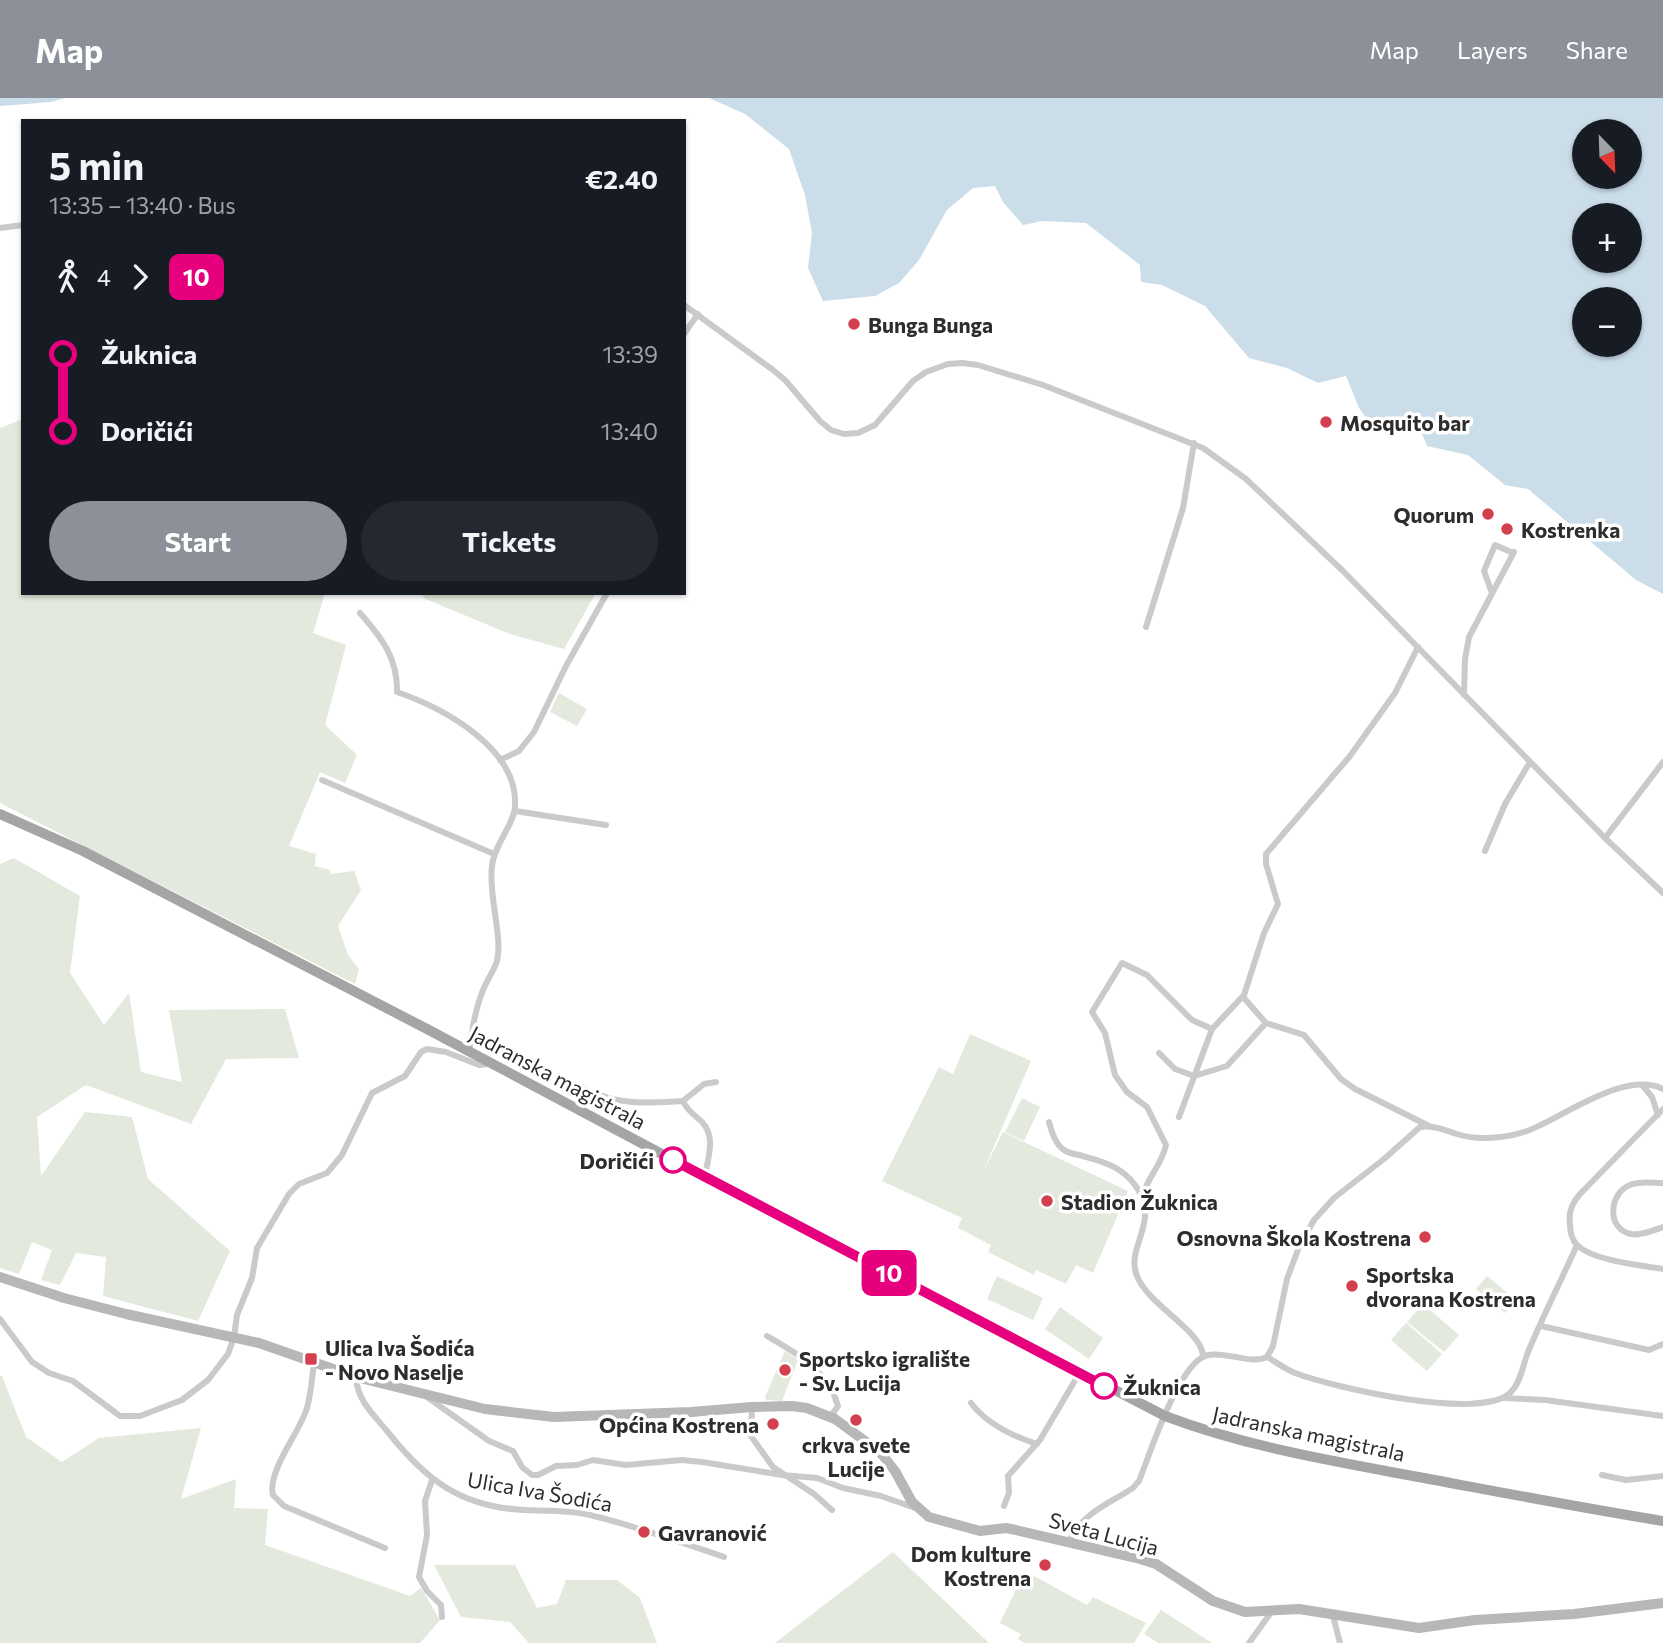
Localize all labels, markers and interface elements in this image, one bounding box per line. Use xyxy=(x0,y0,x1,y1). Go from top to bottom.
text: Map xyxy=(35,29,103,70)
text: Map xyxy=(1370,35,1419,64)
text: Layers xyxy=(1457,35,1528,64)
text: Share xyxy=(1566,35,1628,64)
north arrow xyxy=(1572,119,1642,189)
map controls xyxy=(1572,119,1642,357)
text: 5 min xyxy=(49,141,144,188)
text: €2.40 xyxy=(585,163,658,194)
text: 13:35 – 13:40 · Bus xyxy=(49,191,236,219)
button: + xyxy=(1572,203,1642,273)
icon: walk xyxy=(49,258,87,296)
icon: forward xyxy=(121,258,159,296)
text: 10 xyxy=(183,262,210,291)
text: 4 xyxy=(97,263,111,291)
button: − xyxy=(1572,287,1642,357)
place label: Bunga Bunga xyxy=(868,312,993,337)
marker: Bunga Bunga xyxy=(846,316,862,332)
text: Žuknica xyxy=(101,338,197,369)
text: 13:39 xyxy=(603,340,658,368)
place label: Mosquito bar xyxy=(1340,410,1470,435)
marker: Mosquito bar xyxy=(1318,414,1334,430)
text: Doričići xyxy=(101,415,193,446)
text: 13:40 xyxy=(601,417,658,445)
button: Start xyxy=(49,501,347,581)
button: Tickets xyxy=(361,501,658,581)
place label: Quorum xyxy=(1393,502,1474,527)
marker: Quorum xyxy=(1480,506,1496,522)
place label: Kostrenka xyxy=(1521,517,1620,542)
marker: Kostrenka xyxy=(1499,521,1515,537)
street label: Jadranska magistrala xyxy=(466,1020,650,1134)
marker: Doričići xyxy=(660,1147,686,1173)
place label: Doričići xyxy=(579,1148,654,1173)
place label: Stadion Žuknica xyxy=(1061,1189,1218,1214)
marker: Stadion Žuknica xyxy=(1039,1193,1055,1209)
place label: Osnovna Škola Kostrena xyxy=(1176,1225,1411,1250)
marker: Osnovna Škola Kostrena xyxy=(1417,1229,1433,1245)
line badge: 10 xyxy=(858,1250,920,1296)
text: 10 xyxy=(876,1258,902,1287)
place label: Sportska dvorana Kostrena xyxy=(1366,1262,1536,1311)
marker: Sportska dvorana Kostrena xyxy=(1344,1278,1360,1294)
place label: Ulica Iva Šodića - Novo Naselje xyxy=(325,1335,475,1384)
place label: Sportsko igralište - Sv. Lucija xyxy=(799,1346,970,1395)
marker: Ulica Iva Šodića - Novo Naselje xyxy=(303,1351,319,1367)
marker: Sportsko igralište - Sv. Lucija xyxy=(777,1362,793,1378)
marker: Žuknica xyxy=(1091,1373,1117,1399)
place label: Žuknica xyxy=(1123,1374,1201,1399)
street label: Jadranska magistrala xyxy=(1211,1400,1407,1466)
place label: Općina Kostrena xyxy=(599,1412,759,1437)
marker: crkva svete Lucije xyxy=(848,1412,864,1428)
marker: Općina Kostrena xyxy=(765,1416,781,1432)
place label: crkva svete Lucije xyxy=(802,1432,910,1481)
street label: Ulica Iva Šodića xyxy=(466,1466,614,1516)
street label: Sveta Lucija xyxy=(1046,1506,1162,1560)
place label: Gavranović xyxy=(658,1520,767,1545)
marker: Gavranović xyxy=(636,1524,652,1540)
place label: Dom kulture Kostrena xyxy=(911,1541,1031,1590)
marker: Dom kulture Kostrena xyxy=(1037,1557,1053,1573)

